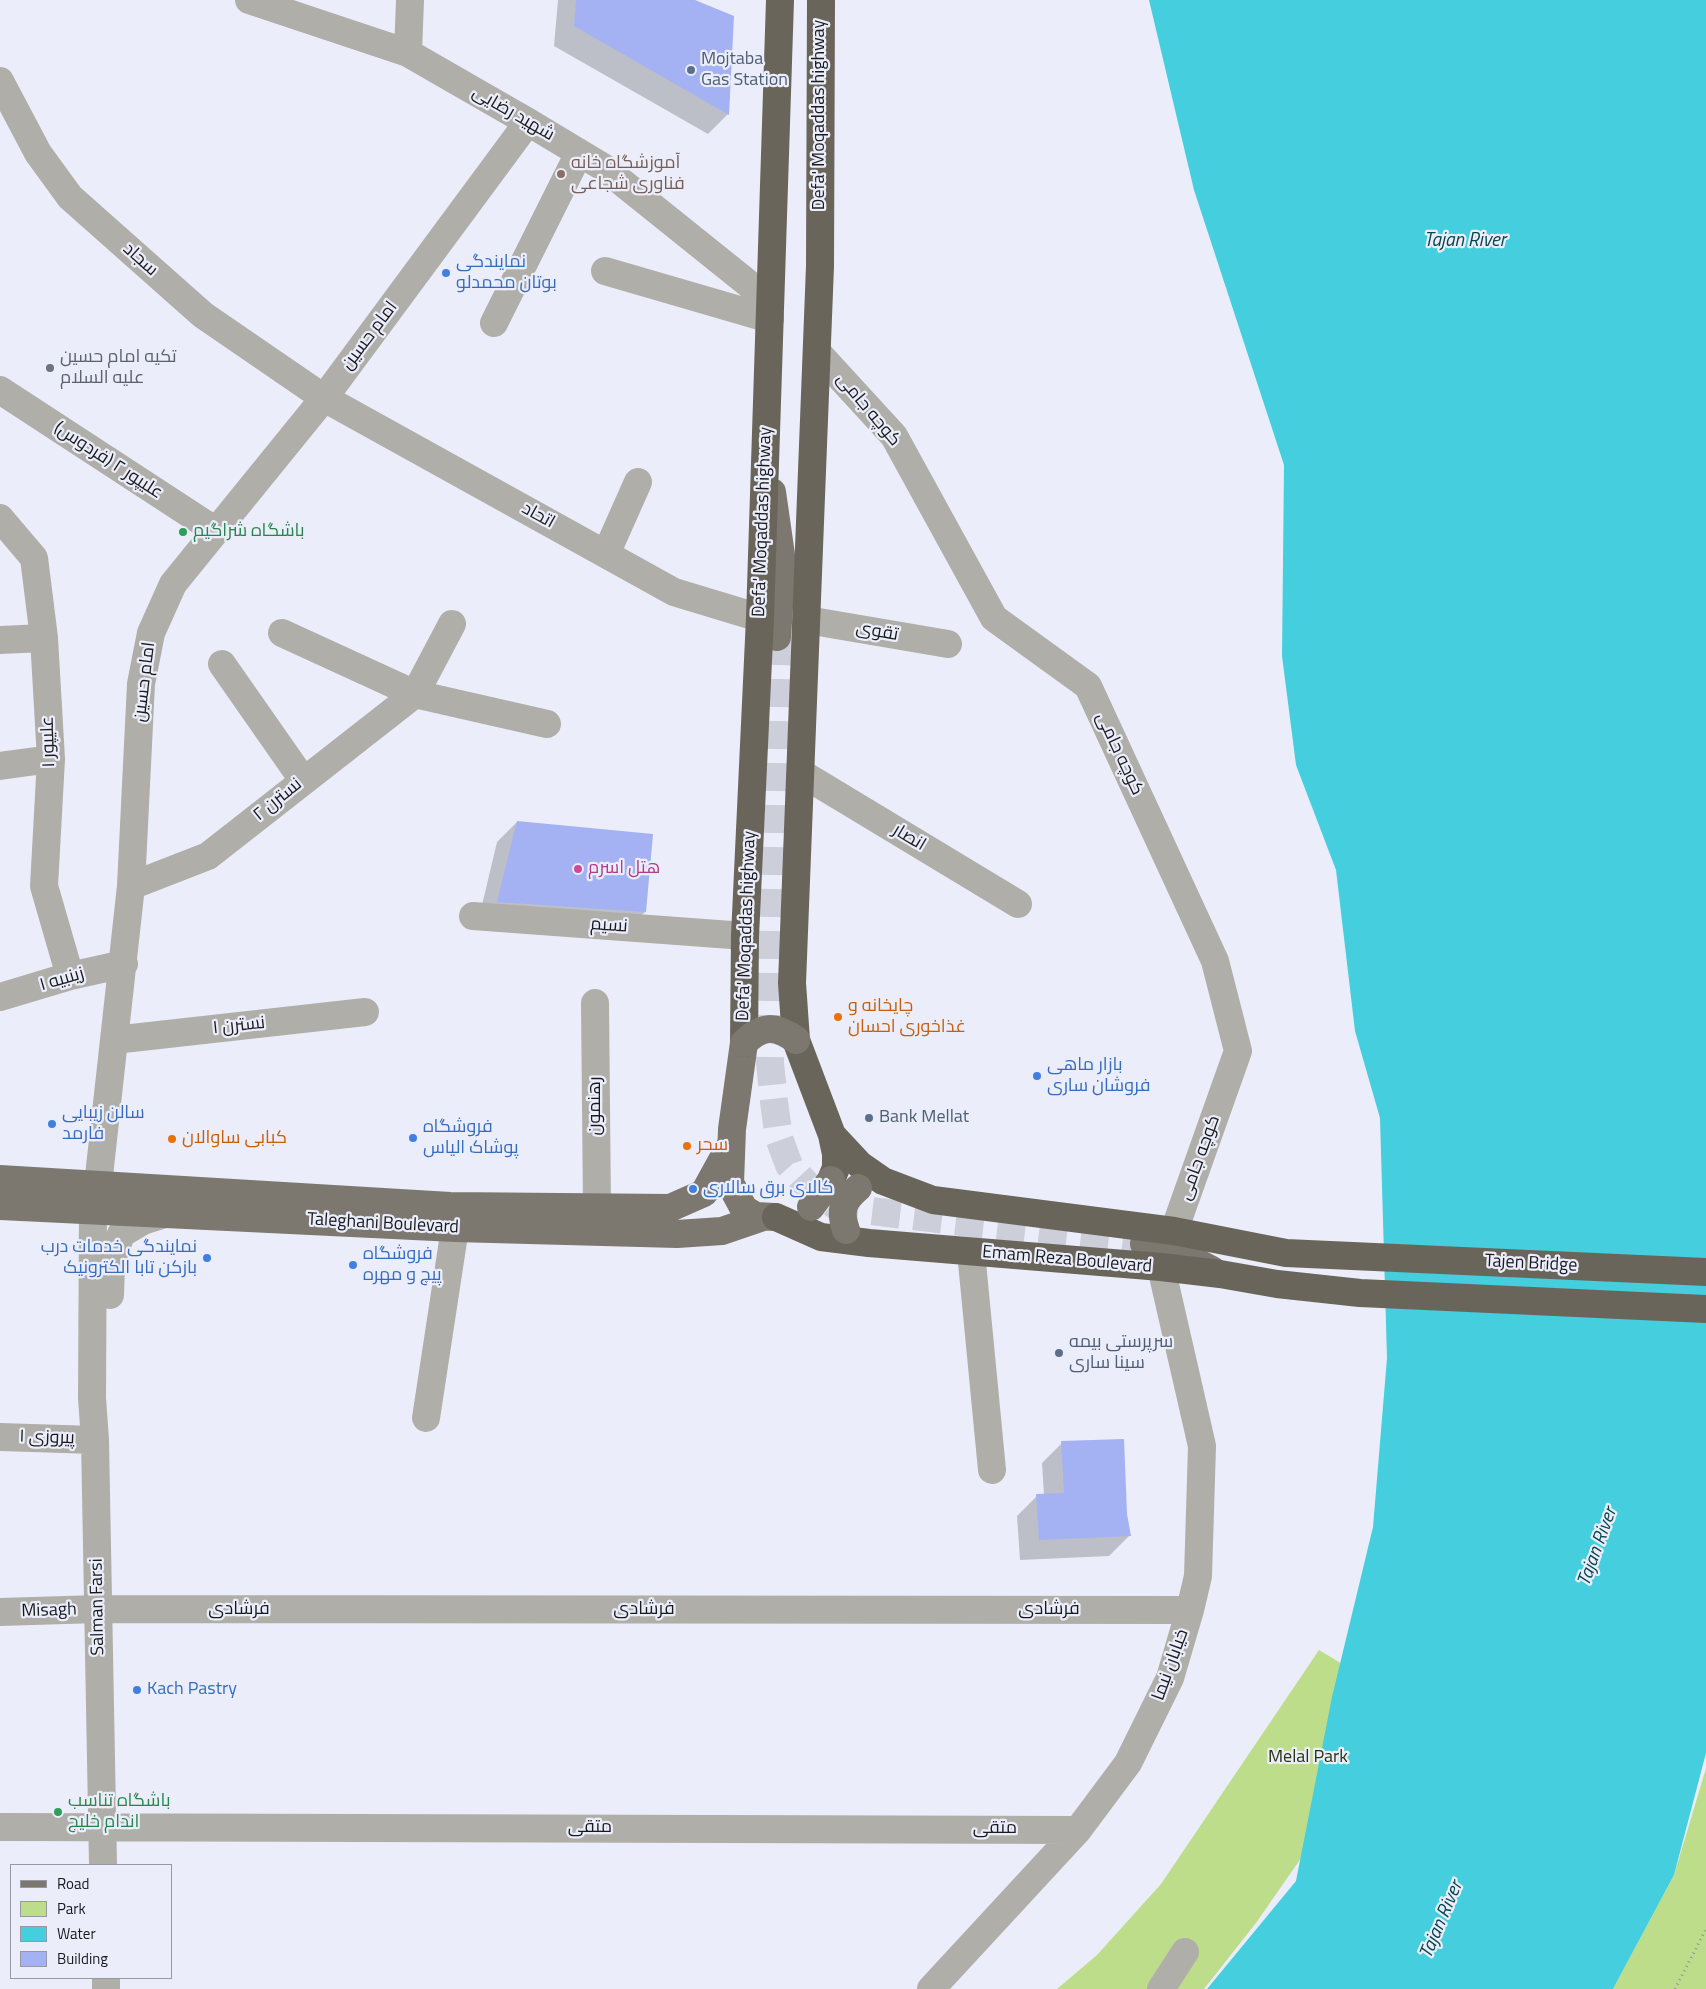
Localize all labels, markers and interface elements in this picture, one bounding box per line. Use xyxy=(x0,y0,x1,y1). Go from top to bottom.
street label: Defa' Moqaddas highway xyxy=(809,20,831,210)
place label: Mojtaba Gas Station xyxy=(701,49,788,92)
marker: Mojtaba Gas Station xyxy=(685,64,697,76)
street label: شهید رضایی xyxy=(468,82,558,146)
place label: آموزشگاه خانه فناوری شجاعی xyxy=(571,153,685,195)
marker: آموزشگاه خانه فناوری شجاعی xyxy=(555,168,567,180)
water label: Tajan River xyxy=(1424,230,1506,252)
street label: سجاد xyxy=(118,239,162,281)
place label: نمایندگی بوتان محمدلو xyxy=(456,252,557,294)
marker: نمایندگی بوتان محمدلو xyxy=(440,267,452,279)
street label: امام حسین xyxy=(337,297,403,375)
place label: تکیه امام حسین علیه السلام xyxy=(60,347,177,389)
marker: تکیه امام حسین علیه السلام xyxy=(44,362,56,374)
street label: کوچه جامی xyxy=(831,369,905,451)
street label: علیپور ۲ (فردوس) xyxy=(50,418,166,504)
street label: Defa' Moqaddas highway xyxy=(749,426,777,618)
street label: اتحاد xyxy=(518,498,558,534)
place label: باشگاه شراگیم xyxy=(193,521,305,543)
marker: باشگاه شراگیم xyxy=(177,526,189,538)
street label: تقوی xyxy=(854,618,900,646)
street label: امام حسین xyxy=(129,641,161,723)
street label: کوچه جامی xyxy=(1090,709,1148,799)
street label: علیپور ۱ xyxy=(37,716,61,768)
street label: نسترن ۲ xyxy=(249,774,307,826)
street label: انصار xyxy=(888,820,930,856)
street label: Defa' Moqaddas highway xyxy=(733,830,761,1022)
place label: هتل اسرم xyxy=(588,858,660,880)
marker: هتل اسرم xyxy=(572,863,584,875)
street label: نسیم xyxy=(590,914,628,938)
street label: زینبیه ۱ xyxy=(37,963,87,997)
place label: چایخانه و غذاخوری احسان xyxy=(848,996,966,1038)
marker: چایخانه و غذاخوری احسان xyxy=(832,1011,844,1023)
street label: نسترن ۱ xyxy=(212,1013,266,1039)
place label: بازار ماهی فروشان ساری xyxy=(1047,1055,1150,1098)
marker: بازار ماهی فروشان ساری xyxy=(1031,1070,1043,1082)
street label: رهنمون xyxy=(585,1077,607,1135)
place label: سالن زیبایی فارمد xyxy=(62,1103,145,1146)
place label: Bank Mellat xyxy=(879,1107,969,1129)
marker: Bank Mellat xyxy=(863,1112,875,1124)
street label: کوچه جامی xyxy=(1175,1113,1225,1203)
place label: فروشگاه پوشاک الیاس xyxy=(423,1117,519,1160)
marker: سالن زیبایی فارمد xyxy=(46,1118,58,1130)
place label: کبابی ساوالان xyxy=(182,1128,287,1150)
marker: فروشگاه پوشاک الیاس xyxy=(407,1132,419,1144)
marker: کبابی ساوالان xyxy=(166,1133,178,1145)
place label: سحر xyxy=(697,1135,728,1157)
marker: سحر xyxy=(681,1140,693,1152)
place label: کالای برق سالاری xyxy=(703,1178,834,1200)
marker: کالای برق سالاری xyxy=(687,1183,699,1195)
street label: Taleghani Boulevard xyxy=(307,1209,459,1239)
place label: نمایندگی خدمات درب بازکن تابا الکترونیک xyxy=(41,1237,197,1280)
street label: Emam Reza Boulevard xyxy=(981,1242,1153,1278)
place label: فروشگاه پیچ و مهره xyxy=(363,1244,441,1286)
street label: Tajen Bridge xyxy=(1484,1251,1578,1277)
marker: نمایندگی خدمات درب بازکن تابا الکترونیک xyxy=(201,1252,213,1264)
marker: فروشگاه پیچ و مهره xyxy=(347,1259,359,1271)
place label: سرپرستی بیمه سینا ساری xyxy=(1069,1332,1173,1375)
marker: سرپرستی بیمه سینا ساری xyxy=(1053,1347,1065,1359)
street label: پیروزی ١ xyxy=(19,1426,75,1450)
water label: Tajan River xyxy=(1573,1505,1623,1589)
street label: Salman Farsi xyxy=(86,1558,110,1656)
street label: Misagh xyxy=(21,1599,77,1623)
street label: فرشادی xyxy=(208,1599,270,1621)
street label: فرشادی xyxy=(613,1599,675,1621)
street label: فرشادی xyxy=(1018,1599,1080,1621)
street label: خیابان نیما xyxy=(1148,1626,1194,1704)
place label: Kach Pastry xyxy=(147,1679,237,1701)
marker: Kach Pastry xyxy=(131,1684,143,1696)
park label: Melal Park xyxy=(1268,1747,1348,1769)
place label: باشگاه تناسب اندام خلیج xyxy=(68,1791,171,1834)
marker: باشگاه تناسب اندام خلیج xyxy=(52,1806,64,1818)
street label: متقی xyxy=(568,1817,612,1839)
street label: متقی xyxy=(973,1818,1017,1840)
legend xyxy=(10,1864,172,1979)
text: Road xyxy=(57,1872,89,1895)
water label: Tajan River xyxy=(1416,1878,1468,1962)
text: Park xyxy=(57,1897,86,1920)
text: Water xyxy=(57,1922,96,1945)
text: Building xyxy=(57,1947,108,1970)

